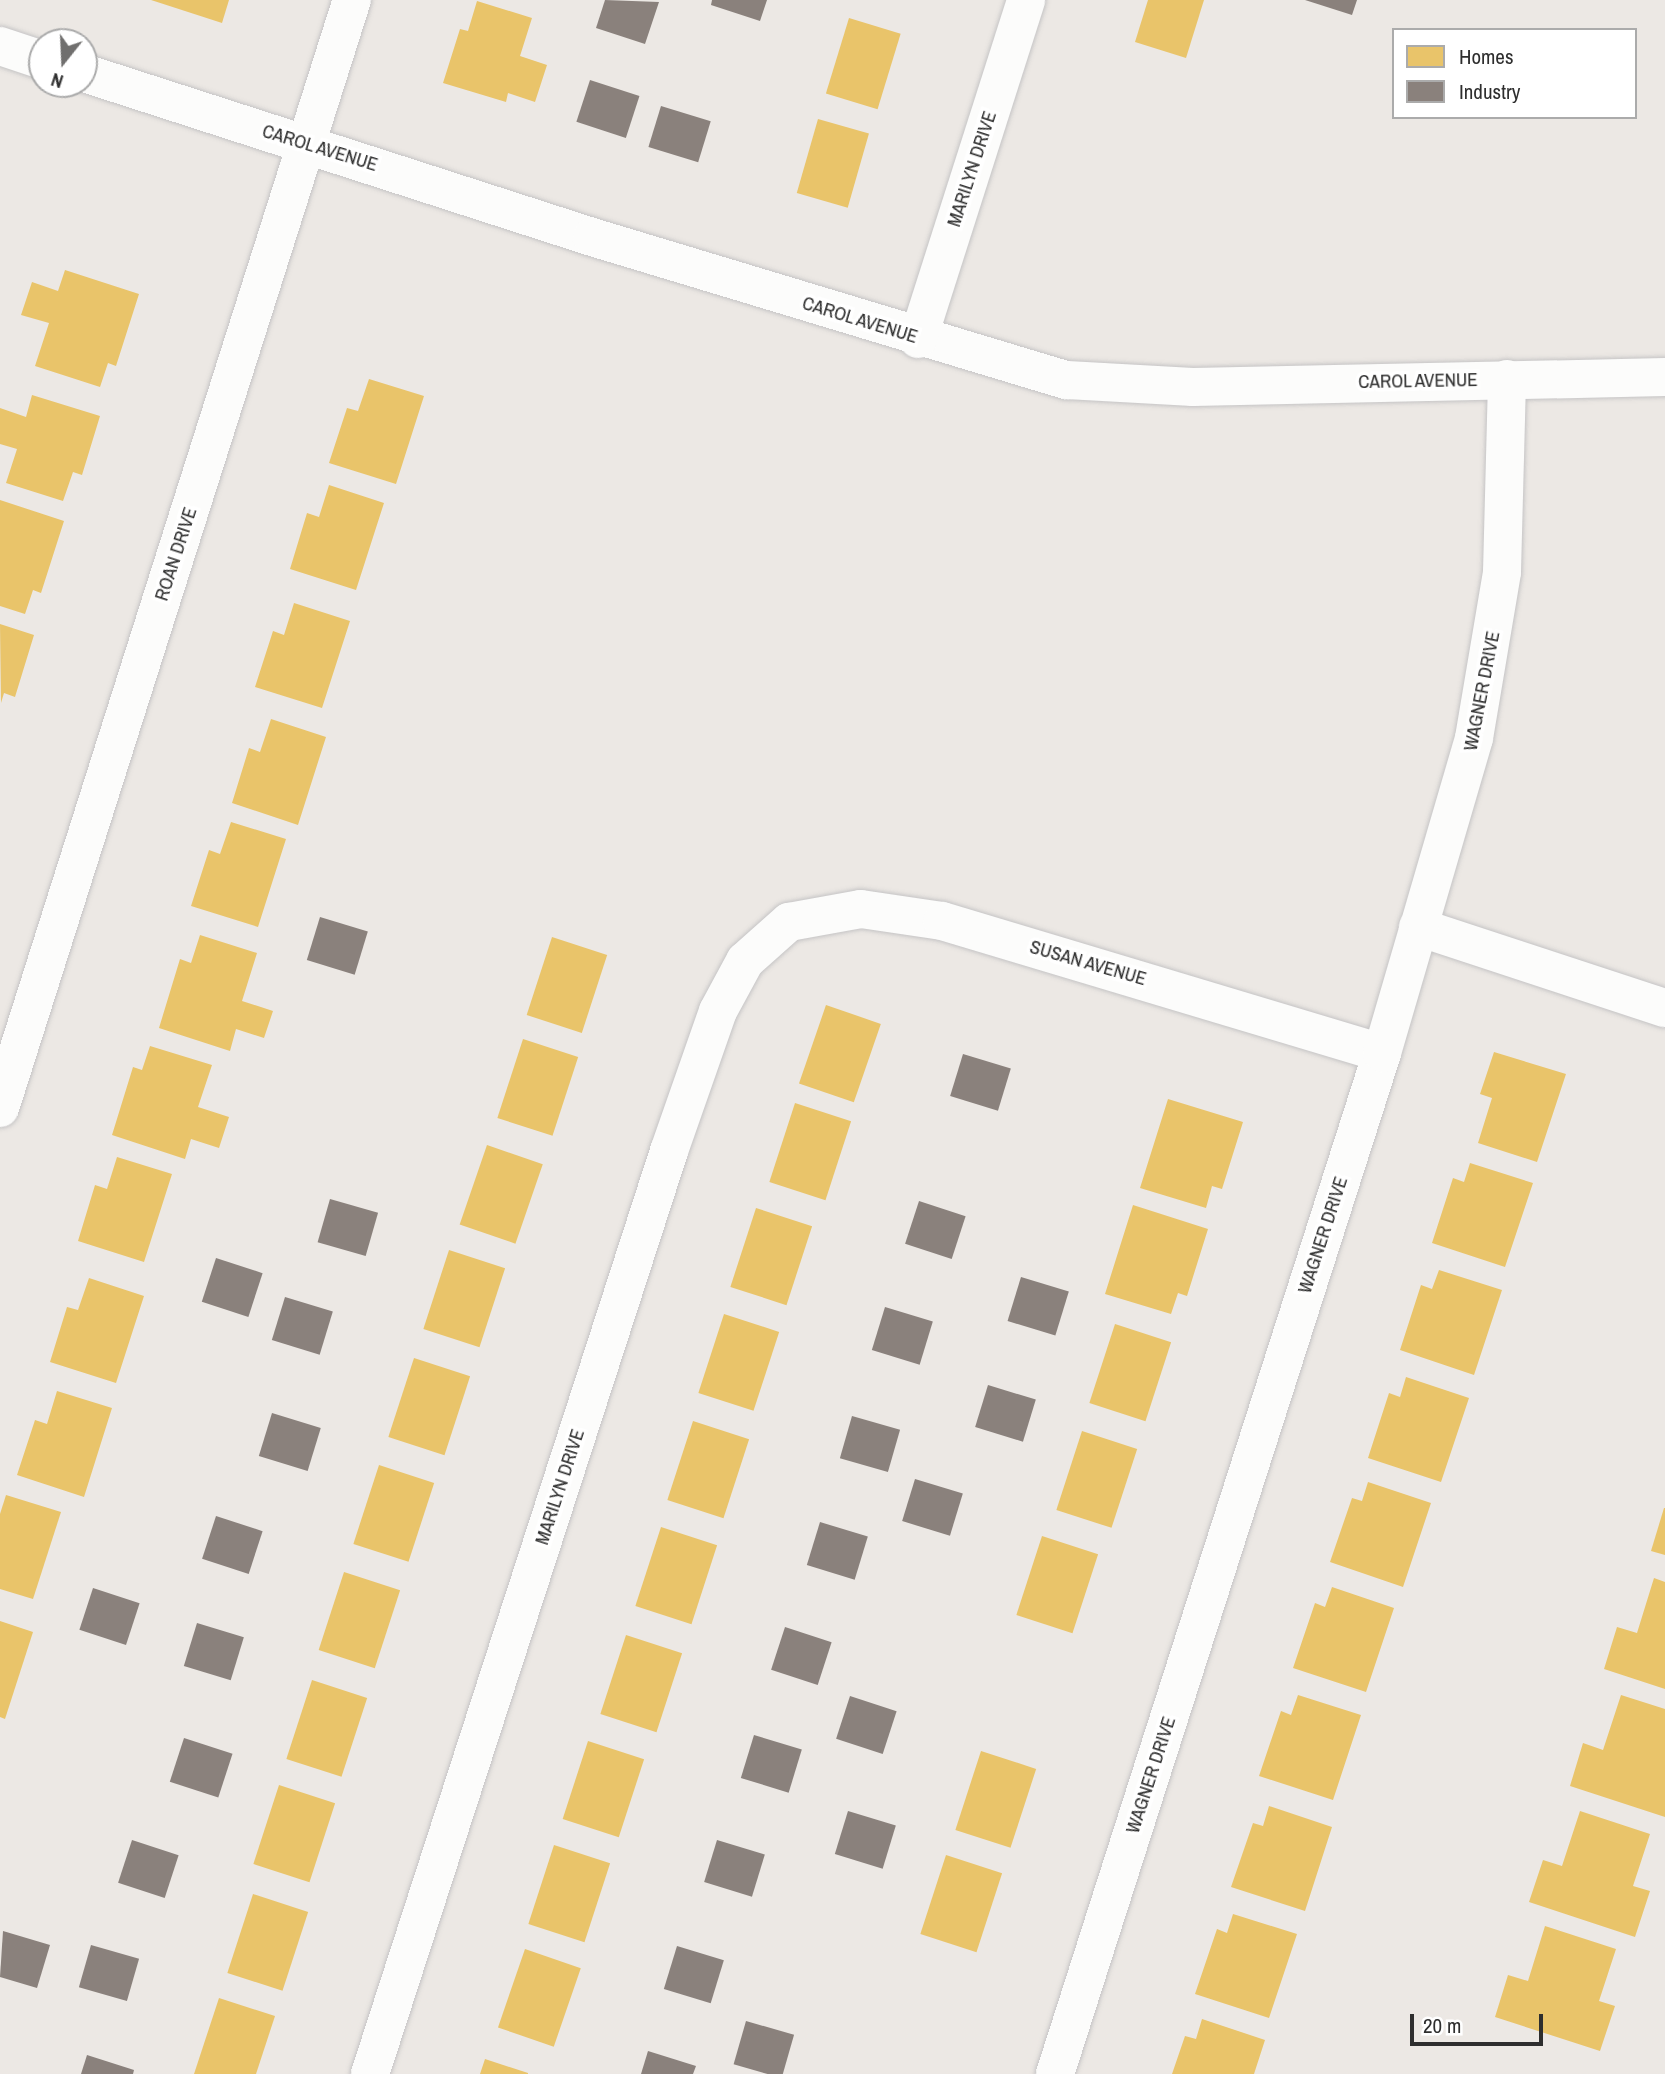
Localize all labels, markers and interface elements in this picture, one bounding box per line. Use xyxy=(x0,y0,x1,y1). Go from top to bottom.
north arrow xyxy=(28,28,98,98)
legend xyxy=(1392,28,1637,119)
text: Homes xyxy=(1459,42,1514,71)
text: N xyxy=(48,67,66,95)
text: Industry xyxy=(1459,77,1520,106)
street label: MARILYN DRIVE xyxy=(943,108,1001,230)
street label: CAROL AVENUE xyxy=(259,119,381,177)
street label: CAROL AVENUE xyxy=(799,291,921,349)
street label: CAROL AVENUE xyxy=(1357,369,1479,393)
street label: ROAN DRIVE xyxy=(150,504,202,604)
street label: WAGNER DRIVE xyxy=(1459,629,1505,753)
street label: SUSAN AVENUE xyxy=(1027,935,1149,991)
street label: WAGNER DRIVE xyxy=(1293,1174,1353,1296)
street label: MARILYN DRIVE xyxy=(531,1426,589,1548)
street label: WAGNER DRIVE xyxy=(1121,1714,1181,1836)
scale bar xyxy=(1413,2000,1546,2044)
text: 20 m xyxy=(1423,2011,1461,2040)

